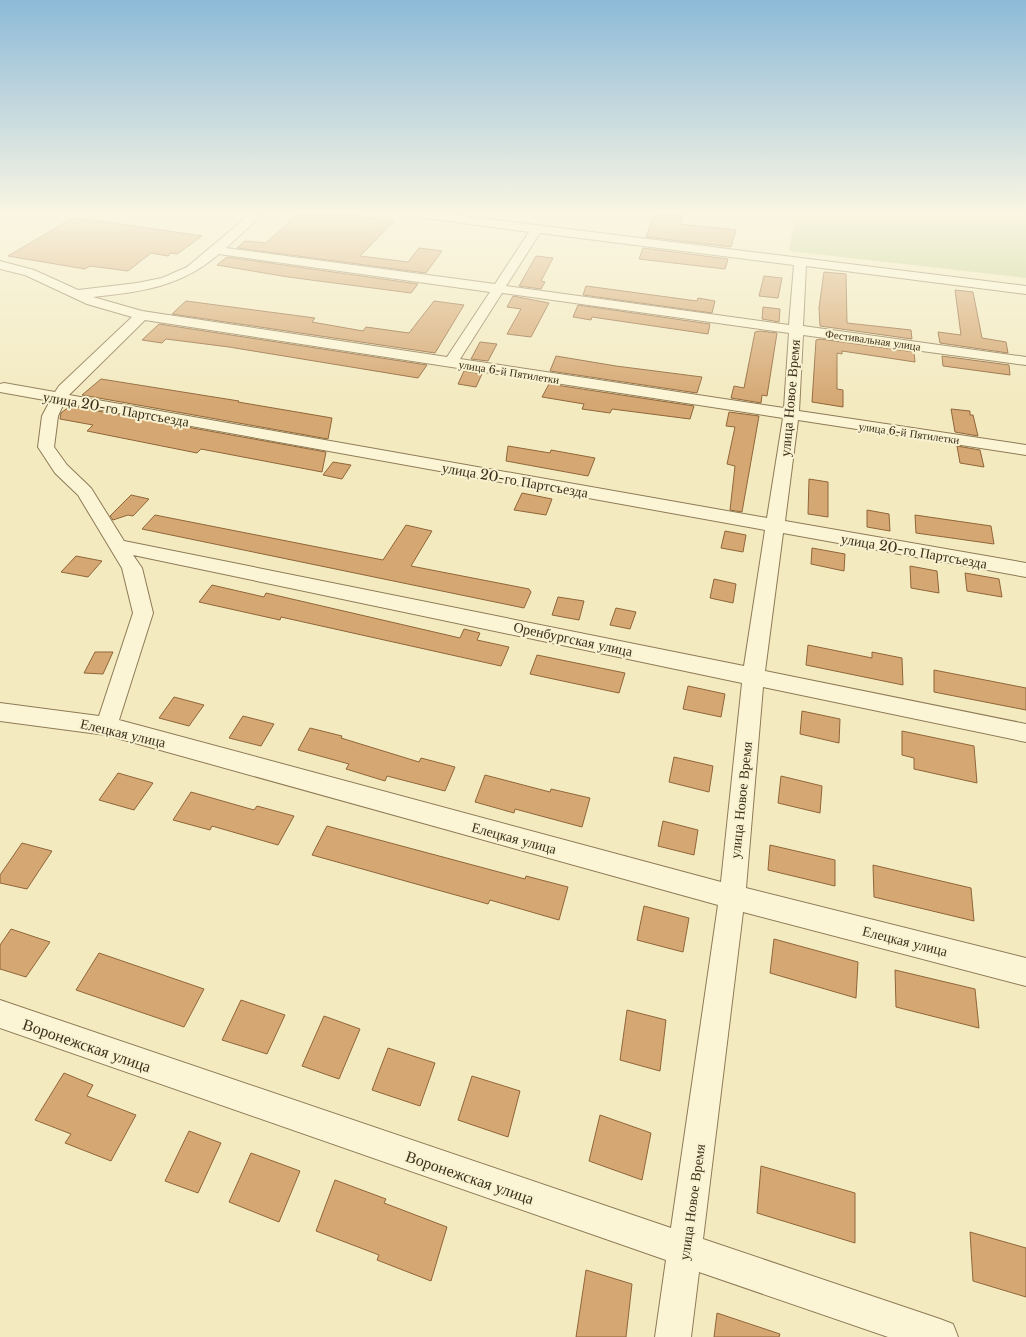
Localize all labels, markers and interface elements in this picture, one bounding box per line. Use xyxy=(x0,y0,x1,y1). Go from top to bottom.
street label: Фестивальная улица xyxy=(824,326,922,354)
street label: улица Новое Время xyxy=(776,338,804,457)
street label: улица 6-й Пятилетки xyxy=(458,357,560,387)
street label: улица 20-го Партсъезда xyxy=(42,387,191,431)
street label: улица 6-й Пятилетки xyxy=(858,419,960,447)
street label: улица 20-го Партсъезда xyxy=(441,458,590,502)
street label: улица 20-го Партсъезда xyxy=(840,529,989,573)
street label: Оренбургская улица xyxy=(512,618,635,661)
street label: Елецкая улица xyxy=(79,714,168,752)
street label: улица Новое Время xyxy=(726,740,756,859)
street label: Елецкая улица xyxy=(470,818,559,858)
street label: Елецкая улица xyxy=(861,922,950,960)
street label: Воронежская улица xyxy=(20,1014,154,1076)
street label: улица Новое Время xyxy=(675,1142,709,1261)
street label: Воронежская улица xyxy=(403,1146,537,1208)

